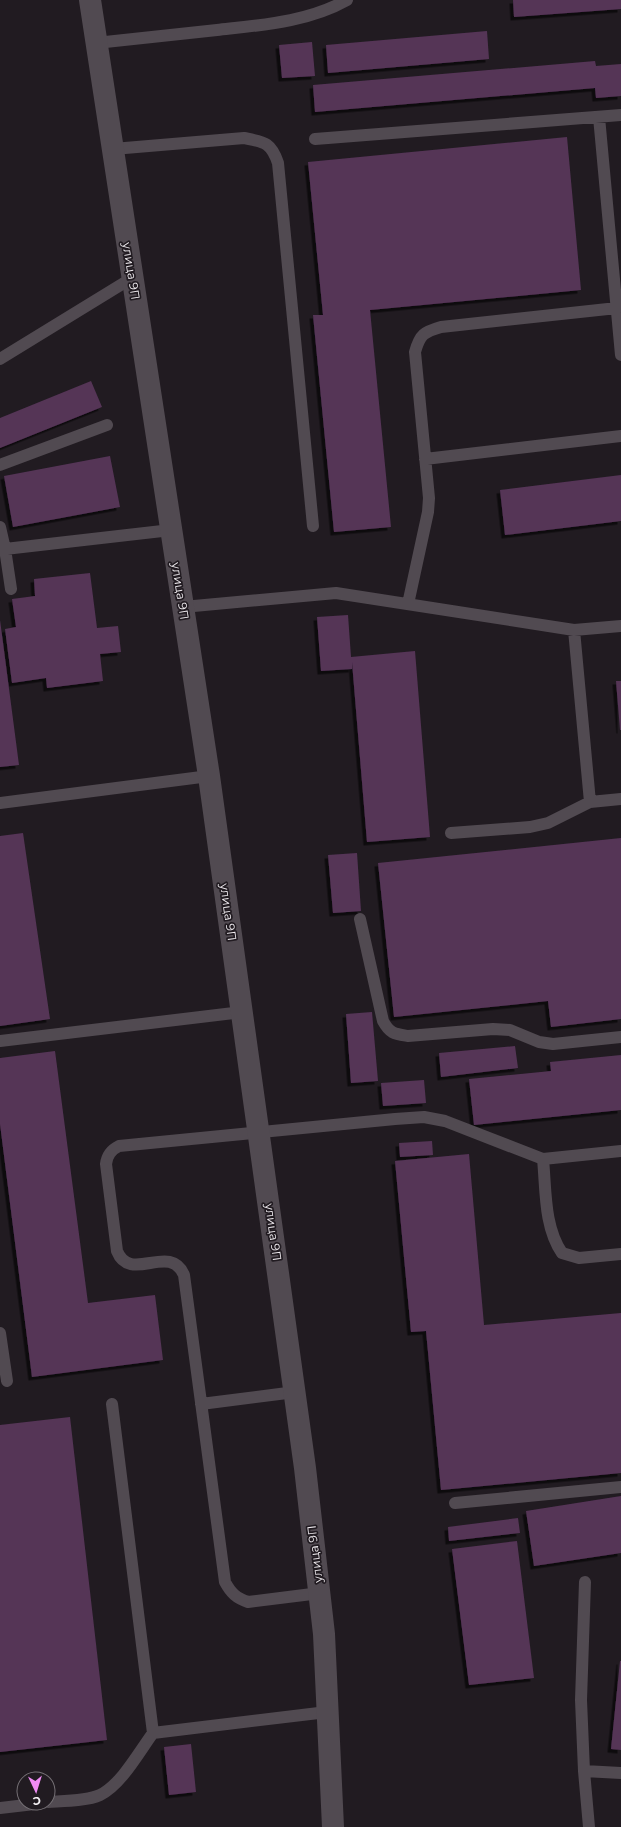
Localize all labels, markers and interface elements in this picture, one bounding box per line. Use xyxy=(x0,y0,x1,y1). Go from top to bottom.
street label: улица 9П xyxy=(119,240,143,301)
street label: улица 9П xyxy=(168,560,192,621)
street label: улица 9П xyxy=(217,881,240,942)
street label: улица 9П xyxy=(262,1201,285,1262)
street label: улица 9П xyxy=(304,1524,326,1585)
north arrow xyxy=(16,1771,56,1811)
text: С xyxy=(32,1794,41,1808)

